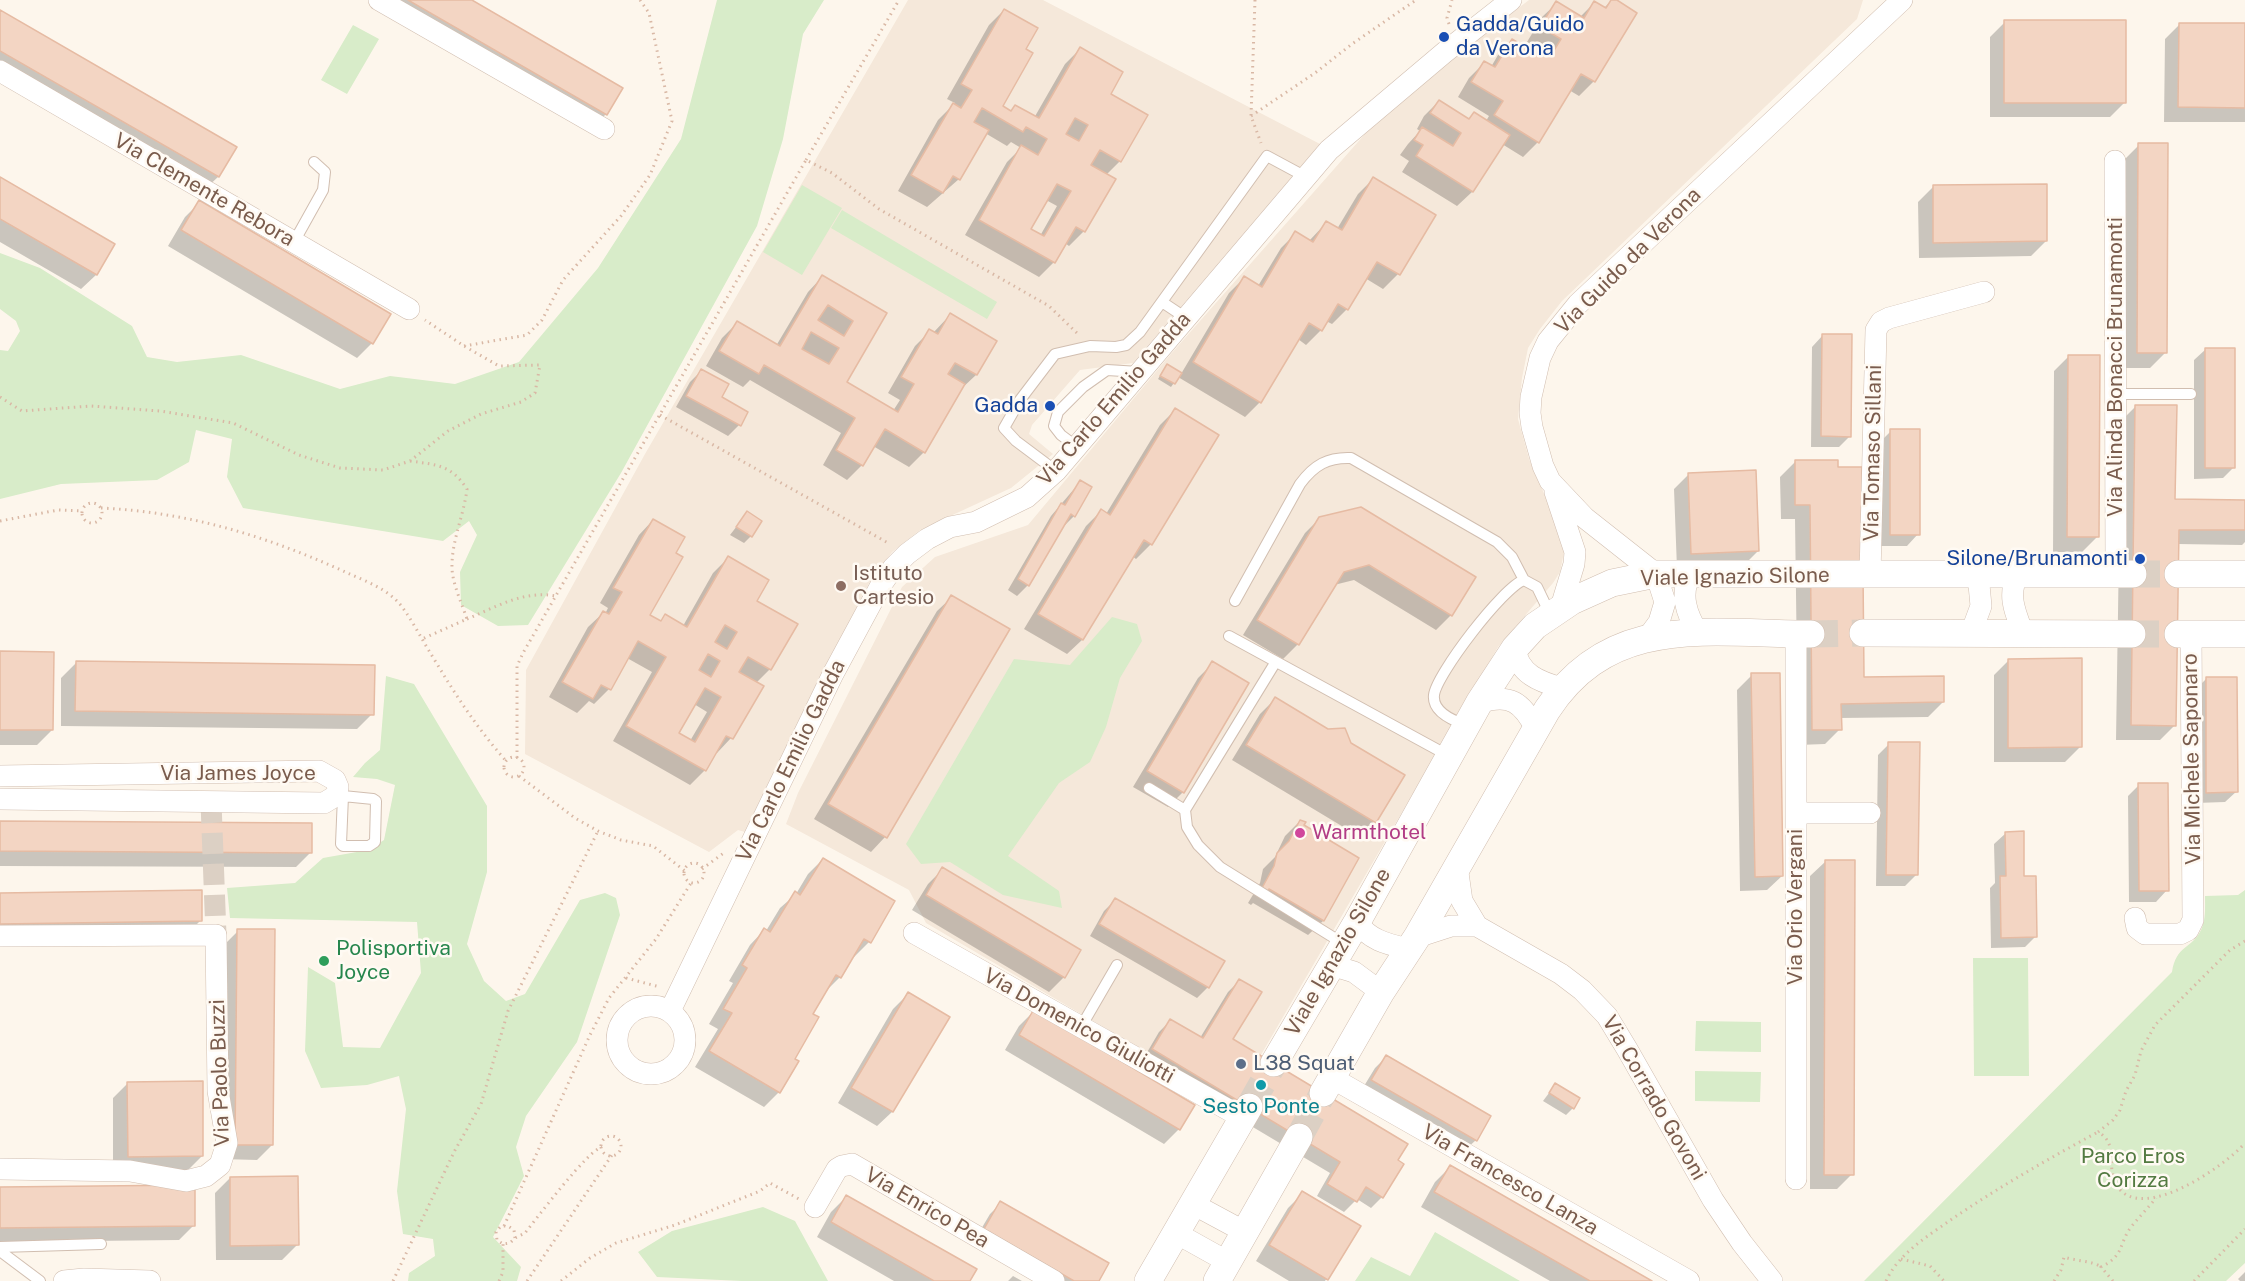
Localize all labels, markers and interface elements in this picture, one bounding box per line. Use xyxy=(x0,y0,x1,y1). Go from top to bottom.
place label: Gadda/Guido da Verona xyxy=(1456,12,1584,62)
marker: Gadda/Guido da Verona xyxy=(1437,30,1451,44)
street label: Via Clemente Rebora xyxy=(109,128,299,252)
street label: Via Guido da Verona xyxy=(1550,183,1706,339)
street label: Via Alinda Bonacci Brunamonti xyxy=(2103,217,2129,517)
street label: Via Carlo Emilio Gadda xyxy=(1032,307,1196,491)
street label: Via Tomaso Sillani xyxy=(1859,364,1887,542)
place label: Gadda xyxy=(974,393,1038,419)
marker: Gadda xyxy=(1043,399,1057,413)
place label: Silone/Brunamonti xyxy=(1946,546,2128,572)
marker: Silone/Brunamonti xyxy=(2133,552,2147,566)
place label: Istituto Cartesio xyxy=(853,561,934,611)
street label: Viale Ignazio Silone xyxy=(1640,563,1830,591)
marker: Istituto Cartesio xyxy=(834,579,848,593)
street label: Via Michele Saponaro xyxy=(2178,653,2206,865)
street label: Via Carlo Emilio Gadda xyxy=(731,656,851,866)
street label: Via James Joyce xyxy=(160,761,316,787)
place label: Warmthotel xyxy=(1312,820,1426,846)
marker: Warmthotel xyxy=(1293,826,1307,840)
street label: Via Orio Vergani xyxy=(1783,829,1809,985)
street label: Viale Ignazio Silone xyxy=(1280,864,1396,1040)
place label: Polisportiva Joyce xyxy=(336,936,451,986)
marker: Polisportiva Joyce xyxy=(317,954,331,968)
street label: Via Domenico Giuliotti xyxy=(979,963,1179,1089)
street label: Via Paolo Buzzi xyxy=(205,999,235,1147)
street label: Via Corrado Govoni xyxy=(1597,1011,1711,1185)
place label: L38 Squat xyxy=(1253,1051,1355,1077)
marker: L38 Squat xyxy=(1234,1057,1248,1071)
marker: Sesto Ponte xyxy=(1254,1078,1268,1092)
place label: Sesto Ponte xyxy=(1202,1094,1320,1120)
street label: Via Francesco Lanza xyxy=(1417,1119,1603,1241)
park label: Parco Eros Corizza xyxy=(2081,1144,2185,1194)
street label: Via Enrico Pea xyxy=(860,1162,994,1254)

